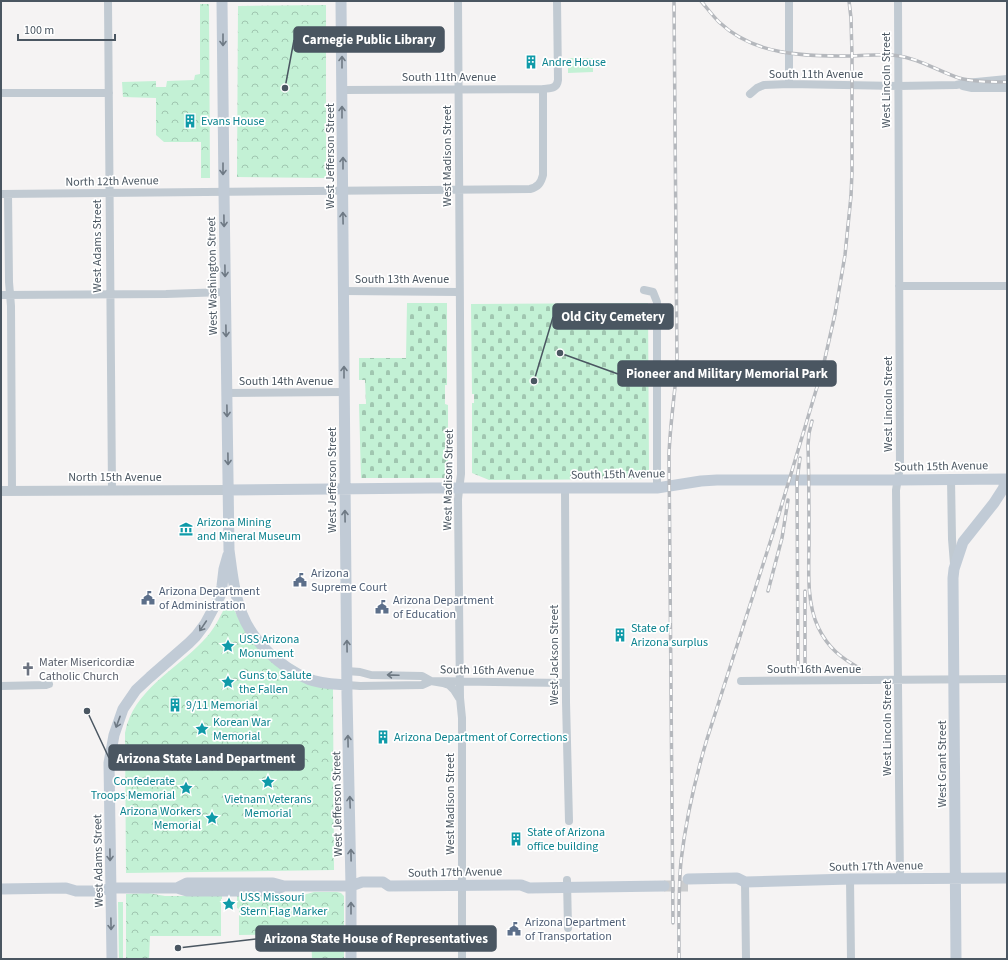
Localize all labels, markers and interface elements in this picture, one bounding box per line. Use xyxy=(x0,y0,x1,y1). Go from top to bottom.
scale bar xyxy=(18,16,115,42)
text: 100 m xyxy=(24,22,54,39)
callout: Carnegie Public Library xyxy=(294,27,444,52)
text: Carnegie Public Library xyxy=(302,31,436,49)
street label: West Lincoln Street xyxy=(878,32,895,128)
one-way arrow xyxy=(219,33,226,46)
building icon: Andre House xyxy=(523,54,539,70)
place label: Andre House xyxy=(542,54,606,71)
one-way arrow xyxy=(338,56,346,69)
street label: South 11th Avenue xyxy=(769,66,863,83)
street label: South 11th Avenue xyxy=(402,69,496,86)
street label: West Jefferson Street xyxy=(322,103,339,209)
street label: West Madison Street xyxy=(439,105,456,207)
one-way arrow xyxy=(339,106,346,119)
building icon: Evans House xyxy=(182,113,198,129)
place label: Evans House xyxy=(201,113,264,130)
one-way arrow xyxy=(339,157,347,170)
one-way arrow xyxy=(219,162,227,175)
street label: North 12th Avenue xyxy=(65,172,159,191)
street label: West Adams Street xyxy=(89,199,106,293)
one-way arrow xyxy=(340,212,347,225)
one-way arrow xyxy=(220,214,228,227)
street label: West Washington Street xyxy=(203,217,222,335)
one-way arrow xyxy=(221,264,229,277)
street label: South 13th Avenue xyxy=(355,271,449,288)
callout: Old City Cemetery xyxy=(553,304,673,329)
text: Old City Cemetery xyxy=(561,308,665,326)
one-way arrow xyxy=(222,324,230,337)
street label: West Lincoln Street xyxy=(880,356,897,452)
callout: Pioneer and Military Memorial Park xyxy=(618,361,836,386)
text: Pioneer and Military Memorial Park xyxy=(626,365,829,383)
one-way arrow xyxy=(340,366,348,379)
street label: South 14th Avenue xyxy=(239,373,333,390)
one-way arrow xyxy=(223,404,231,417)
street label: West Jefferson Street xyxy=(324,427,341,533)
street label: West Madison Street xyxy=(439,429,458,531)
one-way arrow xyxy=(224,452,232,465)
street label: South 15th Avenue xyxy=(894,457,988,476)
street label: South 15th Avenue xyxy=(571,465,665,484)
street label: North 15th Avenue xyxy=(68,469,162,486)
one-way arrow xyxy=(341,510,349,523)
place label: Arizona Mining and Mineral Museum xyxy=(197,514,301,545)
museum icon: Arizona Mining and Mineral Museum xyxy=(178,521,194,537)
place label: Arizona Supreme Court xyxy=(311,565,387,596)
public building icon: Arizona Supreme Court xyxy=(292,572,308,588)
place label: Arizona Department of Administration xyxy=(159,583,260,614)
public building icon: Arizona Department of Administration xyxy=(140,590,156,606)
place label: Arizona Department of Education xyxy=(393,592,494,623)
public building icon: Arizona Department of Education xyxy=(374,599,390,615)
street label: West Jackson Street xyxy=(546,605,563,705)
one-way arrow xyxy=(199,620,207,631)
place label: State of Arizona surplus xyxy=(631,620,708,651)
building icon: State of Arizona surplus xyxy=(612,627,628,643)
place label: USS Arizona Monument xyxy=(239,631,299,662)
place icon: USS Arizona Monument xyxy=(220,638,236,654)
one-way arrow xyxy=(343,640,351,653)
place label: Mater Misericordiæ Catholic Church xyxy=(39,654,135,685)
church icon: Mater Misericordiæ Catholic Church xyxy=(20,661,36,677)
street label: South 16th Avenue xyxy=(440,661,534,680)
street label: South 16th Avenue xyxy=(767,661,861,678)
place label: Guns to Salute the Fallen xyxy=(239,667,312,698)
one-way arrow xyxy=(387,672,400,679)
place icon: Guns to Salute the Fallen xyxy=(220,674,236,690)
street label: West Lincoln Street xyxy=(879,680,896,776)
building icon: 9/11 Memorial xyxy=(167,697,183,713)
place label: 9/11 Memorial xyxy=(186,697,258,714)
place label: Korean War Memorial xyxy=(213,714,271,745)
one-way arrow xyxy=(114,716,122,728)
street label: West Grant Street xyxy=(934,720,951,808)
place icon: Korean War Memorial xyxy=(194,721,210,737)
building icon: Arizona Department of Corrections xyxy=(375,729,391,745)
place label: Arizona Department of Corrections xyxy=(394,729,568,746)
one-way arrow xyxy=(344,735,352,748)
callout: Arizona State Land Department xyxy=(109,745,304,770)
text: Arizona State Land Department xyxy=(115,750,296,768)
street label: West Jefferson Street xyxy=(328,751,347,857)
street label: West Madison Street xyxy=(442,753,459,855)
place label: Confederate Troops Memorial xyxy=(91,773,175,804)
place icon: Vietnam Veterans Memorial xyxy=(260,774,276,790)
place icon: Confederate Troops Memorial xyxy=(178,780,194,796)
place label: Vietnam Veterans Memorial xyxy=(224,791,312,822)
one-way arrow xyxy=(346,796,353,809)
place label: Arizona Workers Memorial xyxy=(120,803,201,834)
place icon: Arizona Workers Memorial xyxy=(204,810,220,826)
street label: West Adams Street xyxy=(89,814,108,908)
place label: State of Arizona office building xyxy=(527,824,605,855)
building icon: State of Arizona office building xyxy=(508,831,524,847)
one-way arrow xyxy=(106,848,114,861)
one-way arrow xyxy=(347,849,355,862)
street label: South 17th Avenue xyxy=(829,857,923,876)
street label: South 17th Avenue xyxy=(408,863,502,882)
place label: USS Missouri Stern Flag Marker xyxy=(240,889,328,920)
place icon: USS Missouri Stern Flag Marker xyxy=(221,896,237,912)
one-way arrow xyxy=(347,902,355,915)
place label: Arizona Department of Transportation xyxy=(525,914,626,945)
one-way arrow xyxy=(107,917,115,930)
public building icon: Arizona Department of Transportation xyxy=(506,921,522,937)
callout: Arizona State House of Representatives xyxy=(256,926,496,951)
text: Arizona State House of Representatives xyxy=(263,930,488,948)

